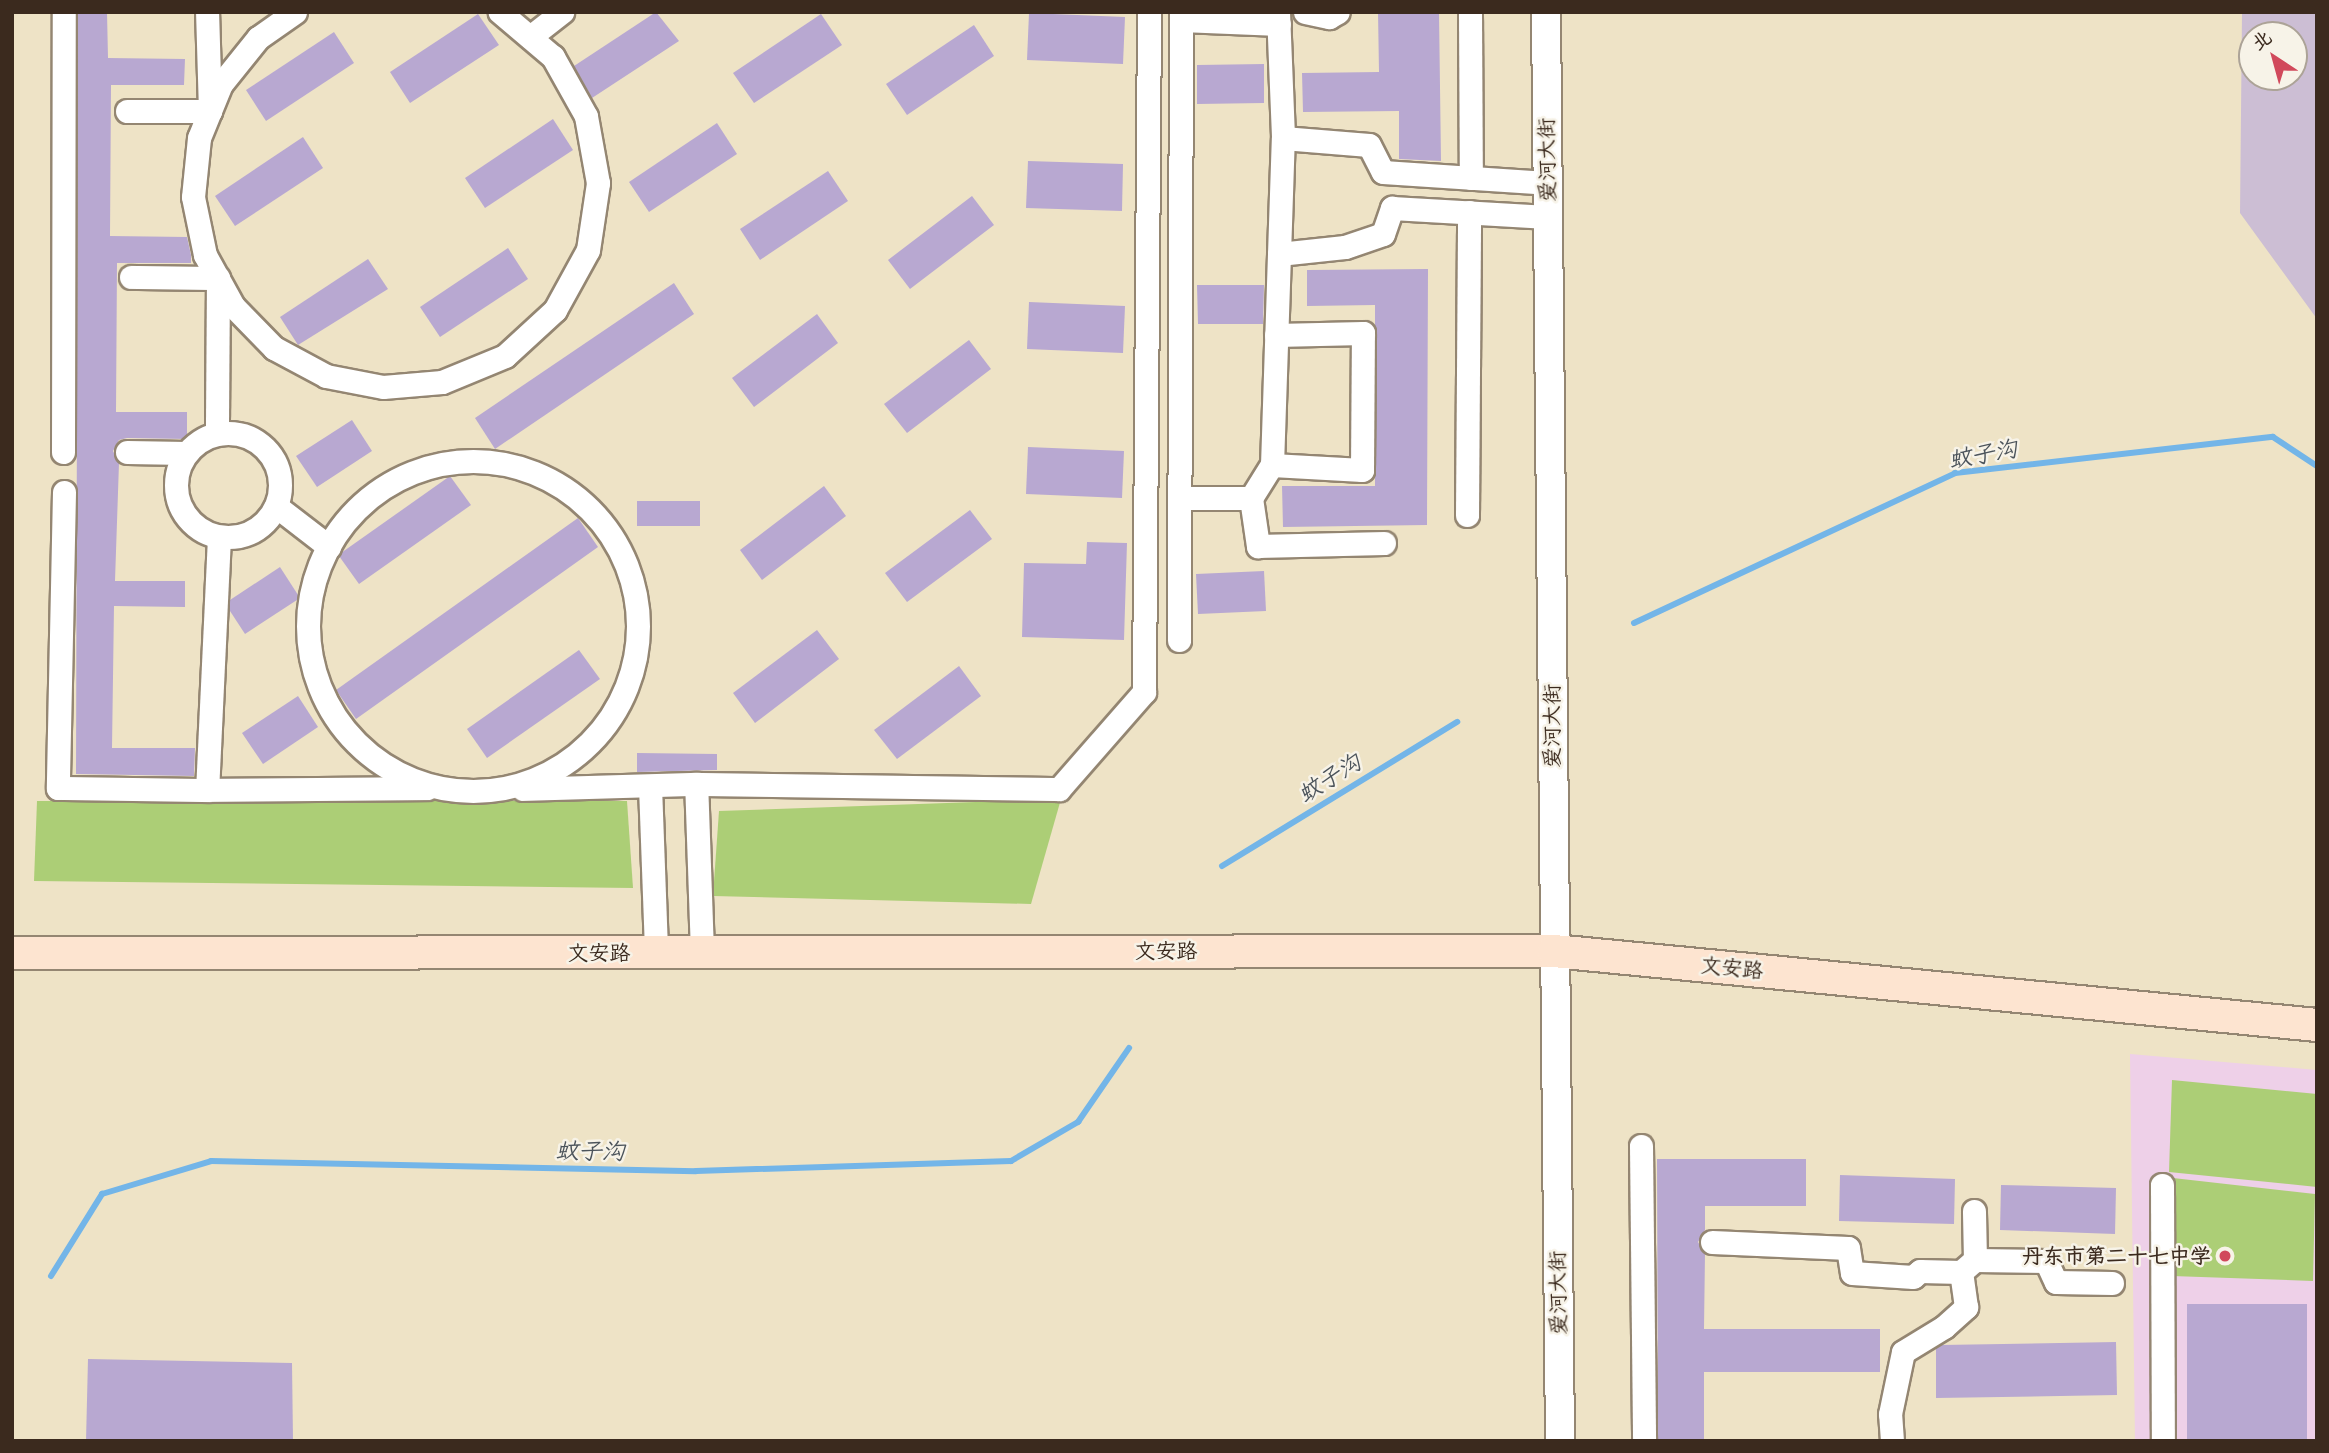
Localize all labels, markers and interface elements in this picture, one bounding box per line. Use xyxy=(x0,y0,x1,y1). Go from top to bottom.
north arrow xyxy=(2238,21,2308,91)
text: 北 xyxy=(2248,26,2276,55)
street label: 爱河大街 xyxy=(1534,118,1560,202)
water label: 蚊子沟 xyxy=(1947,435,2019,475)
street label: 爱河大街 xyxy=(1539,684,1565,768)
water label: 蚊子沟 xyxy=(1293,749,1367,809)
street label: 文安路 xyxy=(1135,938,1197,964)
street label: 文安路 xyxy=(568,940,630,966)
street label: 文安路 xyxy=(1699,952,1765,984)
water label: 蚊子沟 xyxy=(555,1138,625,1166)
place label: 丹东市第二十七中学 xyxy=(2022,1243,2211,1269)
marker: 丹东市第二十七中学 xyxy=(2217,1248,2233,1264)
street label: 爱河大街 xyxy=(1545,1251,1571,1335)

